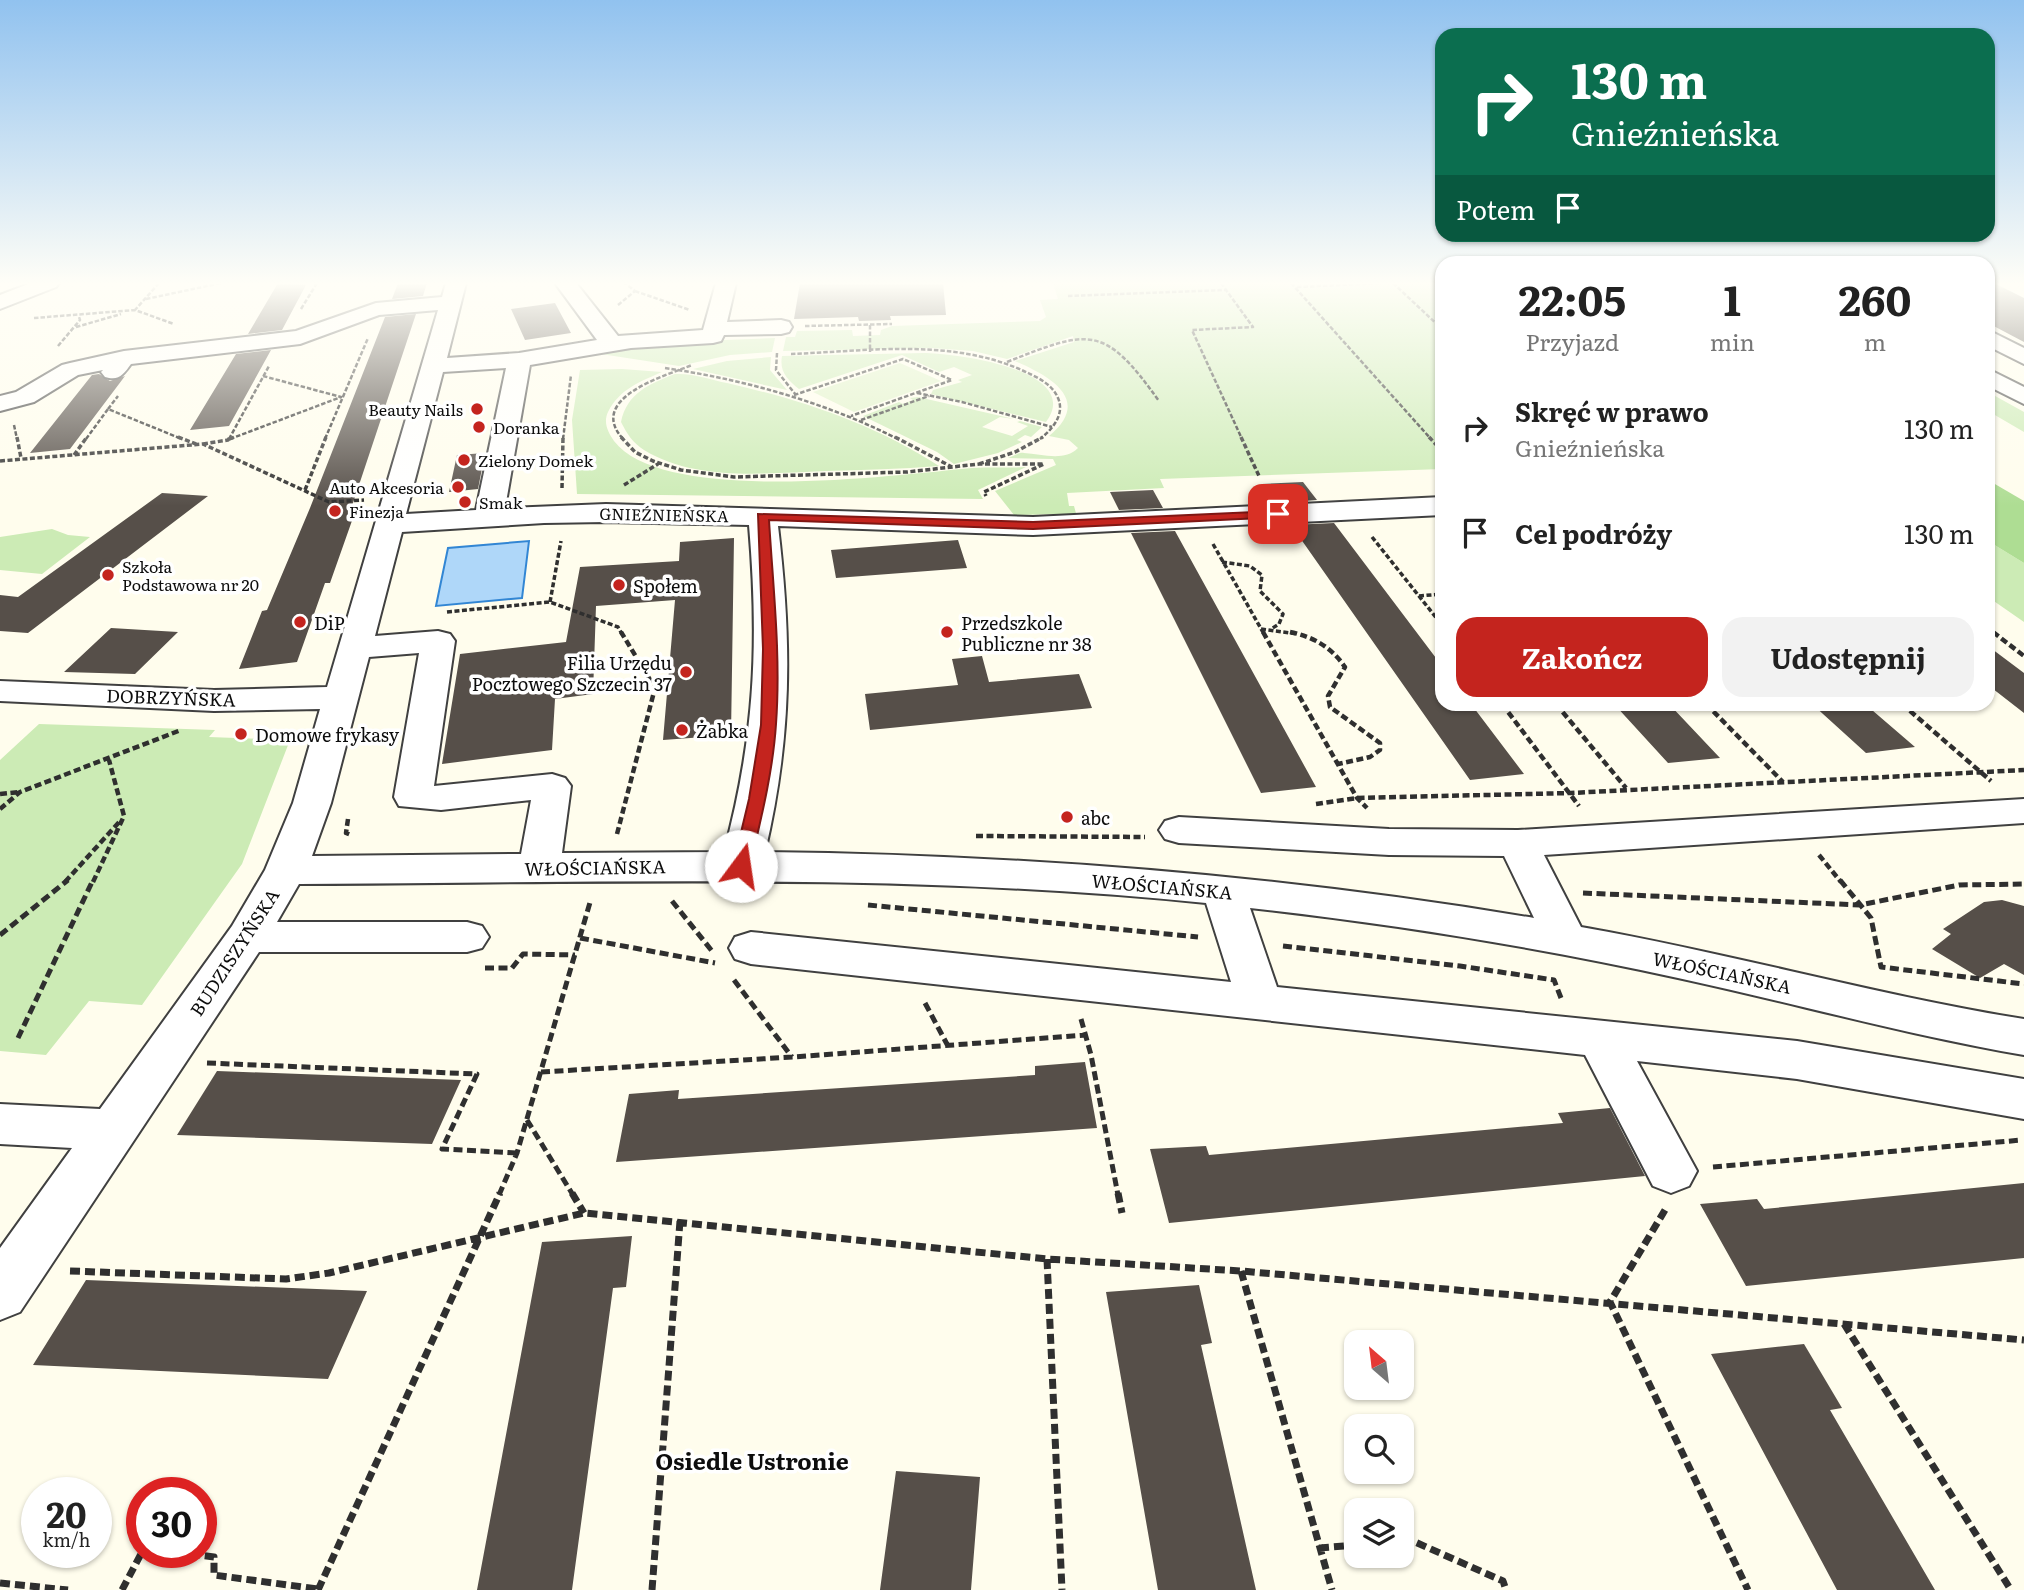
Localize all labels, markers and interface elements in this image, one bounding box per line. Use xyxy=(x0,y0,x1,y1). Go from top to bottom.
text: 130 m xyxy=(1571,41,1707,114)
icon: right xyxy=(1456,56,1547,147)
text: Gnieźnieńska xyxy=(1571,108,1779,156)
text: Potem xyxy=(1456,189,1535,228)
icon: arrive xyxy=(1549,189,1587,227)
text: 22:05 xyxy=(1519,267,1626,329)
text: 1 xyxy=(1724,267,1741,329)
text: 260 xyxy=(1838,267,1911,329)
text: Przyjazd xyxy=(1526,324,1619,358)
text: min xyxy=(1710,324,1755,358)
text: m xyxy=(1864,324,1886,358)
text: Skręć w prawo xyxy=(1515,391,1709,430)
place label: Beauty Nails xyxy=(368,397,463,421)
marker: Beauty Nails xyxy=(469,401,485,417)
text: 130 m xyxy=(1904,408,1974,447)
icon: right xyxy=(1456,409,1494,447)
place label: Doranka xyxy=(493,415,560,439)
marker: Doranka xyxy=(471,419,487,435)
text: Gnieźnieńska xyxy=(1515,430,1665,464)
place label: Zielony Domek xyxy=(478,448,593,472)
marker: Zielony Domek xyxy=(456,452,472,468)
place label: Auto Akcesoria xyxy=(329,475,444,499)
marker: Auto Akcesoria xyxy=(450,479,466,495)
pin xyxy=(1248,484,1308,544)
place label: Smak xyxy=(479,490,523,514)
marker: Smak xyxy=(457,494,473,510)
icon: arrive xyxy=(1259,495,1297,533)
place label: Finezja xyxy=(349,499,404,523)
street label: GNIEŹNIEŃSKA xyxy=(599,501,729,527)
marker: Finezja xyxy=(327,503,343,519)
text: Cel podróży xyxy=(1515,513,1672,552)
text: 130 m xyxy=(1904,513,1974,552)
icon: arrive xyxy=(1456,514,1494,552)
place label: Szkoła Podstawowa nr 20 xyxy=(122,554,259,596)
marker: Szkoła Podstawowa nr 20 xyxy=(100,567,116,583)
place label: Społem xyxy=(633,572,698,599)
marker: Społem xyxy=(611,577,627,593)
place label: DiP xyxy=(314,609,345,636)
place label: Przedszkole Publiczne nr 38 xyxy=(961,609,1092,657)
marker: DiP xyxy=(292,614,308,630)
button: Zakończ xyxy=(1456,617,1708,697)
button: Udostępnij xyxy=(1722,617,1974,697)
marker: Przedszkole Publiczne nr 38 xyxy=(939,624,955,640)
place label: Filia Urzędu Pocztowego Szczecin 37 xyxy=(472,649,672,697)
marker: Filia Urzędu Pocztowego Szczecin 37 xyxy=(678,664,694,680)
street label: DOBRZYŃSKA xyxy=(106,681,236,713)
place label: Żabka xyxy=(696,717,749,744)
place label: Domowe frykasy xyxy=(255,721,400,748)
marker: Żabka xyxy=(674,722,690,738)
marker: Domowe frykasy xyxy=(233,726,249,742)
place label: abc xyxy=(1081,804,1110,831)
marker: abc xyxy=(1059,809,1075,825)
position arrow xyxy=(704,829,778,903)
street label: WŁOŚCIAŃSKA xyxy=(524,852,666,882)
street label: WŁOŚCIAŃSKA xyxy=(1091,866,1233,906)
street label: BUDZISZYŃSKA xyxy=(183,883,285,1021)
street label: WŁOŚCIAŃSKA xyxy=(1650,944,1794,1000)
north arrow xyxy=(1344,1330,1414,1400)
map controls xyxy=(1344,1330,1414,1568)
button: search xyxy=(1344,1414,1414,1484)
district label: Osiedle Ustronie xyxy=(655,1443,849,1477)
speed limit sign: 30 xyxy=(126,1477,217,1568)
text: 20 xyxy=(46,1487,87,1539)
button: layers xyxy=(1344,1498,1414,1568)
text: km/h xyxy=(43,1526,90,1553)

